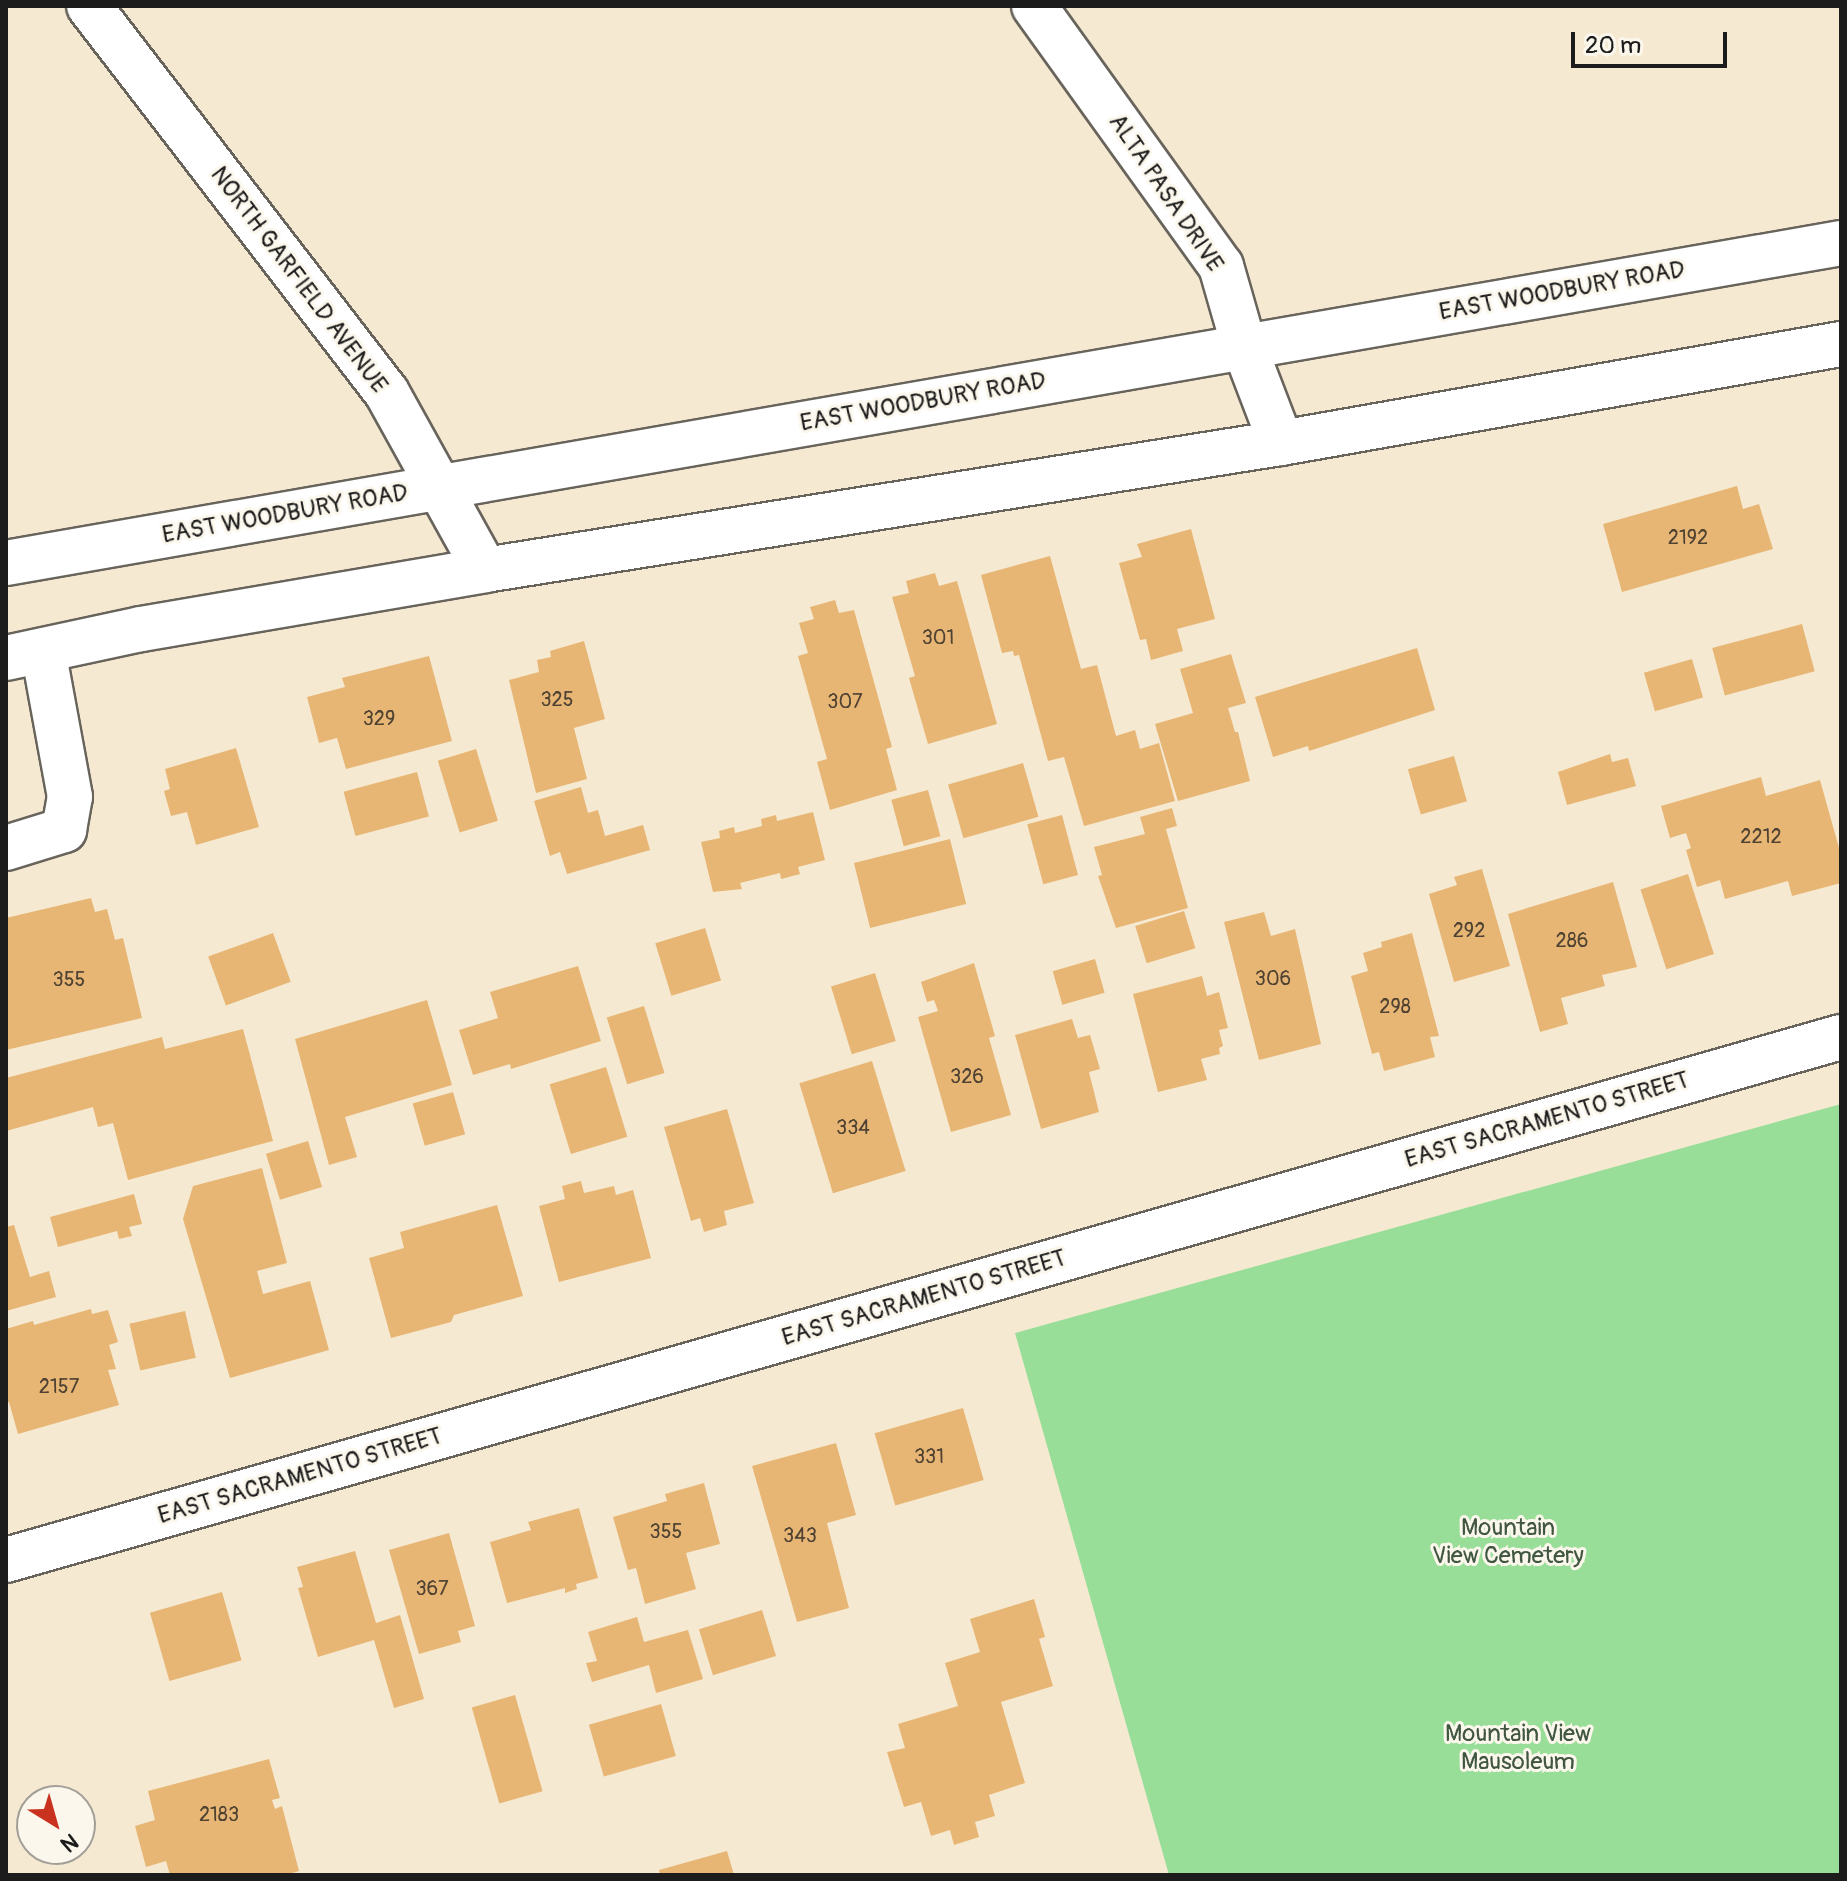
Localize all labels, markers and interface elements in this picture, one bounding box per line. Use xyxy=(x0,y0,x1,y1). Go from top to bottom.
scale bar xyxy=(1575,16,1731,66)
text: 20 m xyxy=(1585,31,1641,60)
street label: ALTA PASA DRIVE xyxy=(1103,109,1229,277)
street label: NORTH GARFIELD AVENUE xyxy=(204,161,394,399)
street label: EAST WOODBURY ROAD xyxy=(1437,255,1687,327)
street label: EAST WOODBURY ROAD xyxy=(798,366,1048,438)
street label: EAST WOODBURY ROAD xyxy=(160,478,410,550)
house number: 2192 xyxy=(1668,525,1708,549)
house number: 301 xyxy=(922,625,954,649)
house number: 325 xyxy=(540,687,574,711)
house number: 307 xyxy=(827,689,863,713)
house number: 329 xyxy=(363,706,395,730)
house number: 2212 xyxy=(1740,824,1782,848)
house number: 292 xyxy=(1453,918,1485,942)
house number: 286 xyxy=(1556,928,1588,952)
house number: 306 xyxy=(1255,966,1291,990)
house number: 355 xyxy=(53,967,85,991)
house number: 298 xyxy=(1379,994,1411,1018)
house number: 326 xyxy=(950,1064,984,1088)
street label: EAST SACRAMENTO STREET xyxy=(1402,1066,1692,1174)
house number: 334 xyxy=(836,1115,870,1139)
street label: EAST SACRAMENTO STREET xyxy=(779,1244,1069,1352)
house number: 2157 xyxy=(39,1374,79,1398)
street label: EAST SACRAMENTO STREET xyxy=(155,1422,445,1530)
house number: 331 xyxy=(914,1444,944,1468)
park label: Mountain View Cemetery xyxy=(1432,1514,1584,1570)
house number: 355 xyxy=(650,1519,682,1543)
house number: 343 xyxy=(783,1523,817,1547)
house number: 367 xyxy=(415,1576,449,1600)
park label: Mountain View Mausoleum xyxy=(1445,1720,1591,1776)
north arrow xyxy=(16,1785,96,1865)
house number: 2183 xyxy=(199,1802,239,1826)
text: N xyxy=(55,1827,84,1858)

